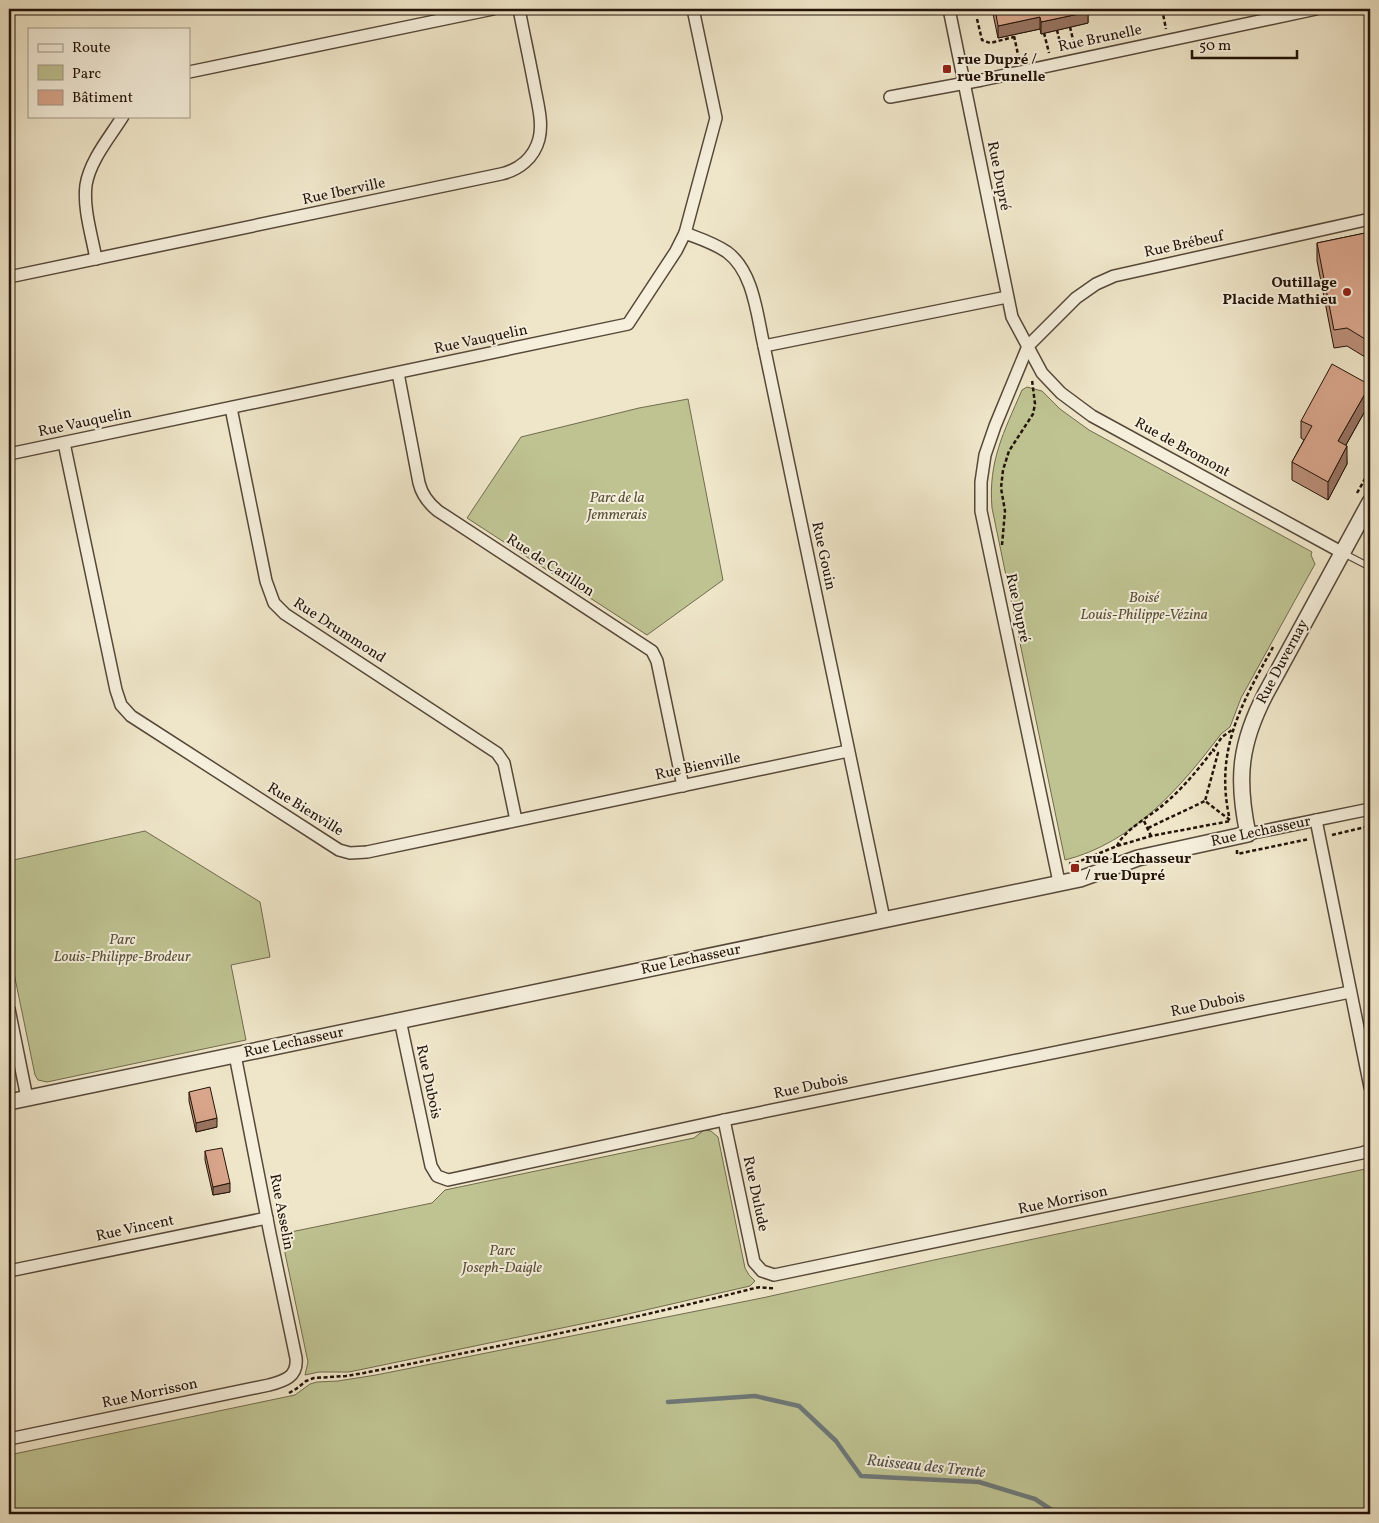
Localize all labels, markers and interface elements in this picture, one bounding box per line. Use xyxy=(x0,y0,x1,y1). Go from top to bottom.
street label: Rue Brunelle xyxy=(1056,20,1144,58)
legend xyxy=(28,28,190,118)
scale bar xyxy=(1192,28,1296,60)
text: 50 m xyxy=(1199,36,1231,57)
text: Route xyxy=(72,38,111,59)
place label: rue Dupré / rue Brunelle xyxy=(957,50,1046,88)
marker: rue Dupré / rue Brunelle xyxy=(941,63,953,75)
text: Parc xyxy=(72,64,101,85)
text: Bâtiment xyxy=(72,88,133,109)
street label: Rue Dupré xyxy=(981,140,1015,212)
street label: Rue Iberville xyxy=(301,173,387,211)
street label: Rue Brébeuf xyxy=(1142,226,1227,264)
place label: Outillage Placide Mathieu xyxy=(1222,273,1337,311)
marker: Outillage Placide Mathieu xyxy=(1341,286,1353,298)
street label: Rue Vauquelin xyxy=(432,320,530,360)
street label: Rue Vauquelin xyxy=(36,403,134,443)
street label: Rue de Bromont xyxy=(1130,413,1234,483)
park label: Parc de la Jemmerais xyxy=(585,488,648,526)
street label: Rue Gouin xyxy=(805,520,841,592)
street label: Rue de Carillon xyxy=(502,530,598,602)
street label: Rue Dupré xyxy=(999,571,1035,645)
park label: Boisé Louis-Philippe-Vézina xyxy=(1080,588,1208,626)
street label: Rue Drummond xyxy=(289,593,389,669)
street label: Rue Duvernay xyxy=(1252,616,1314,708)
street label: Rue Bienville xyxy=(653,748,743,786)
street label: Rue Bienville xyxy=(263,778,347,842)
street label: Rue Lechasseur xyxy=(1209,811,1313,853)
place label: rue Lechasseur / rue Dupré xyxy=(1085,849,1191,887)
marker: rue Lechasseur / rue Dupré xyxy=(1069,862,1081,874)
park label: Parc Louis-Philippe-Brodeur xyxy=(53,930,191,968)
street label: Rue Lechasseur xyxy=(639,939,743,981)
street label: Rue Dubois xyxy=(1169,987,1247,1023)
street label: Rue Lechasseur xyxy=(242,1022,346,1064)
street label: Rue Dubois xyxy=(410,1043,446,1121)
street label: Rue Dubois xyxy=(772,1069,850,1105)
street label: Rue Dulude xyxy=(737,1154,773,1234)
street label: Rue Asselin xyxy=(263,1172,299,1252)
street label: Rue Morrison xyxy=(1016,1181,1110,1221)
street label: Rue Vincent xyxy=(94,1210,176,1248)
park label: Parc Joseph-Daigle xyxy=(460,1241,543,1279)
street label: Rue Morrisson xyxy=(100,1374,200,1414)
water label: Ruisseau des Trente xyxy=(866,1450,987,1484)

